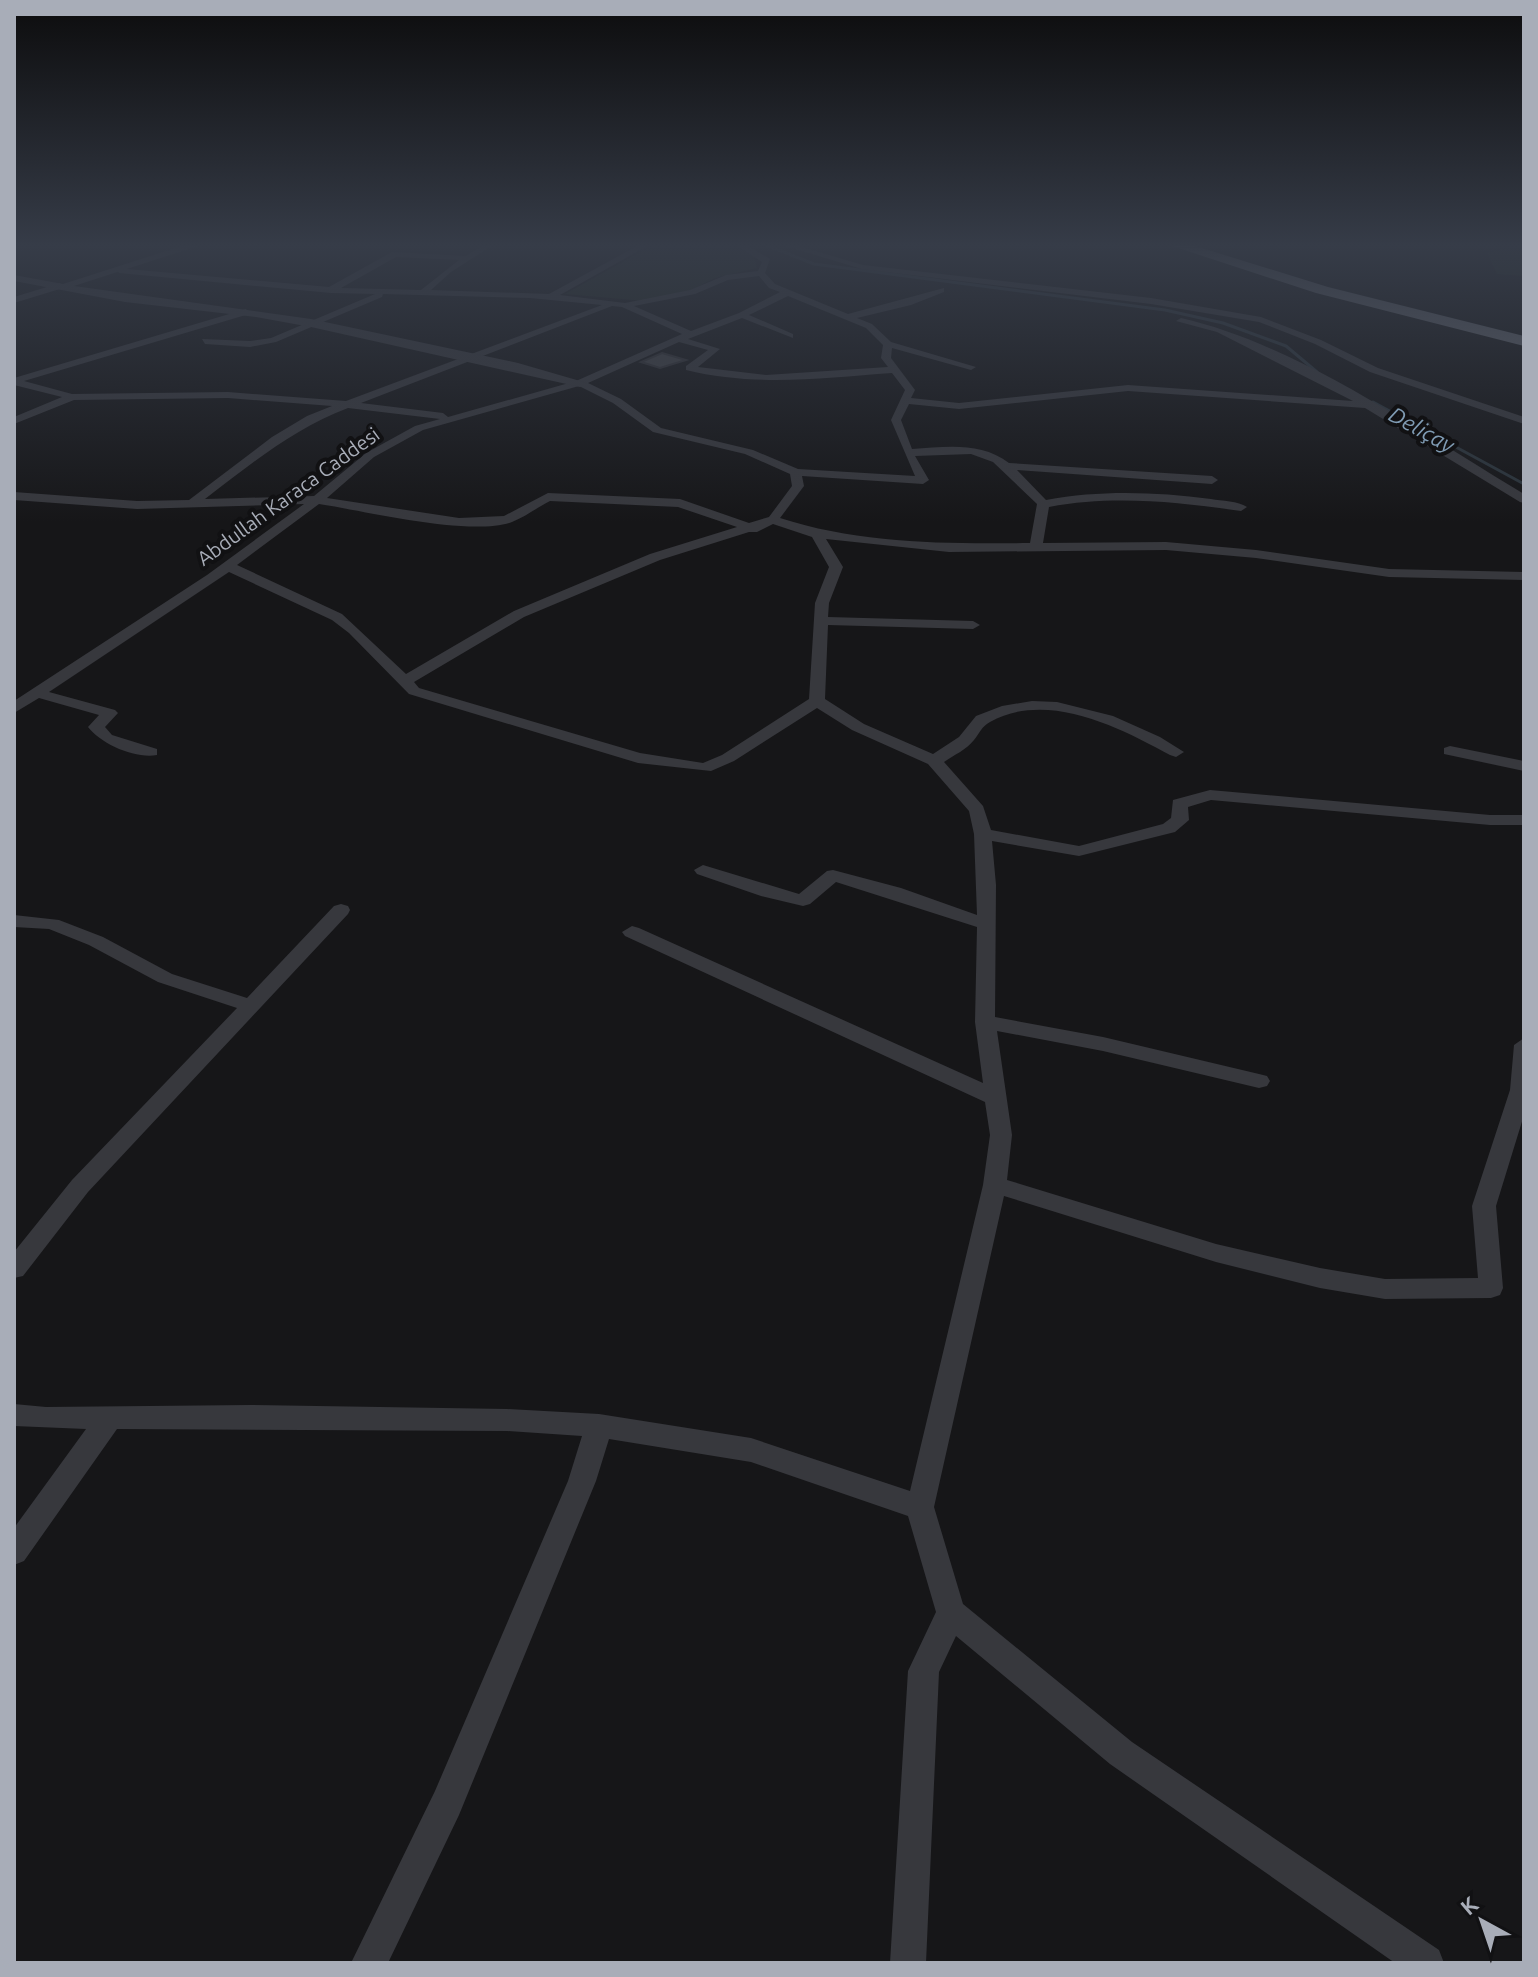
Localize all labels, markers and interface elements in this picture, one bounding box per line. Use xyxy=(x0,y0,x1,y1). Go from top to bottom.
water label: Deliçay xyxy=(1385,401,1459,457)
street label: Abdullah Karaca Caddesi xyxy=(192,422,384,570)
north arrow xyxy=(1442,1881,1522,1961)
text: K xyxy=(1455,1891,1483,1920)

